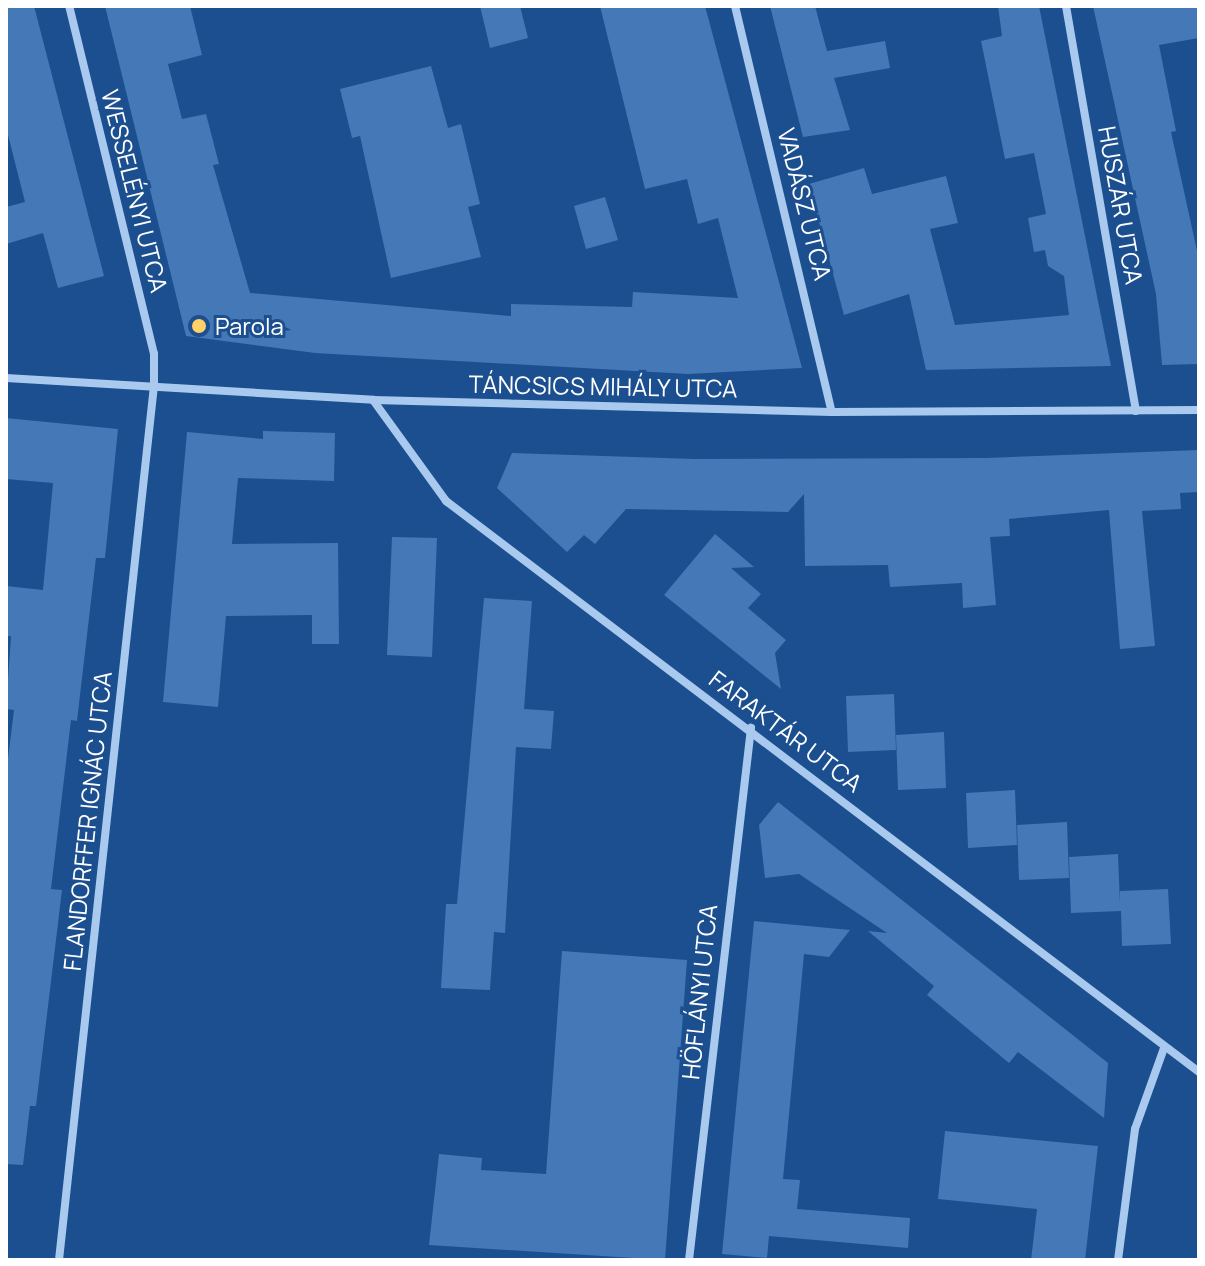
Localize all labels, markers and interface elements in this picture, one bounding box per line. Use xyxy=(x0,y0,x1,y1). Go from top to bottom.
street label: WESSELÉNYI UTCA xyxy=(96,87,174,295)
street label: HUSZÁR UTCA xyxy=(1093,124,1149,286)
street label: VADÁSZ UTCA xyxy=(772,125,838,283)
place label: Parola xyxy=(215,312,284,340)
marker: Parola xyxy=(190,317,208,335)
street label: TÁNCSICS MIHÁLY UTCA xyxy=(468,369,738,403)
street label: FARAKTÁR UTCA xyxy=(704,664,868,798)
street label: FLANDORFFER IGNÁC UTCA xyxy=(57,670,117,972)
street label: HÖFLÁNYI UTCA xyxy=(675,903,723,1081)

